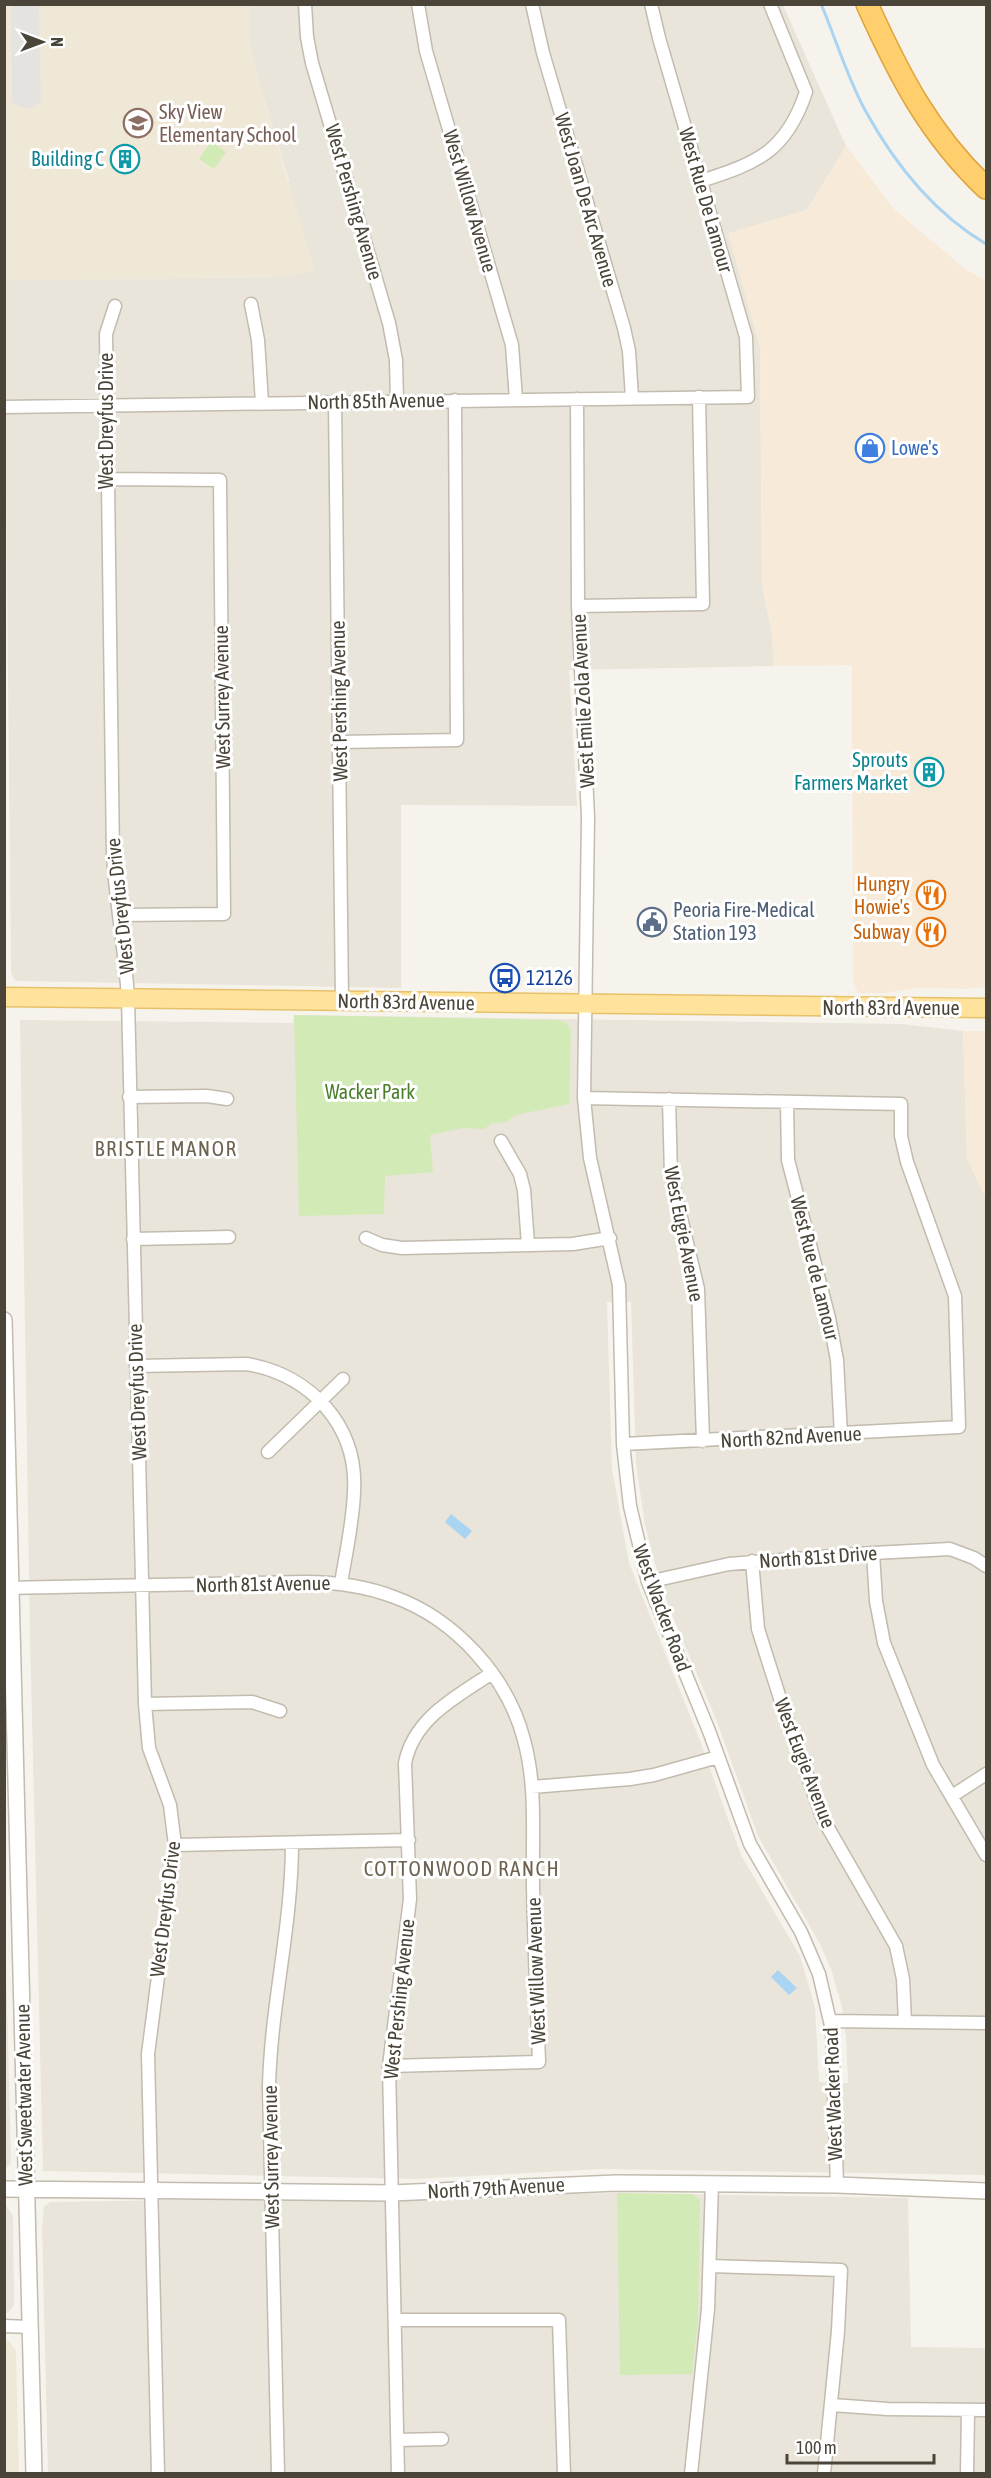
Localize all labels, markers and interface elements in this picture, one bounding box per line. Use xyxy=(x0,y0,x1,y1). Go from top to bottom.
north arrow xyxy=(12,12,72,72)
text: N xyxy=(48,37,66,47)
place label: Sky View Elementary School xyxy=(159,100,297,146)
school or university icon: Sky View Elementary School xyxy=(122,107,154,139)
street label: West Joan De Arc Avenue xyxy=(551,110,622,290)
street label: West Pershing Avenue xyxy=(321,121,388,282)
street label: West Rue De Lamour xyxy=(675,125,738,276)
street label: West Willow Avenue xyxy=(439,127,502,275)
building icon: Building C xyxy=(109,143,141,175)
place label: Building C xyxy=(31,147,104,170)
street label: West Dreyfus Drive xyxy=(94,353,117,489)
street label: North 85th Avenue xyxy=(307,388,445,413)
shop icon: Lowe's xyxy=(854,432,886,464)
place label: Lowe's xyxy=(891,436,939,459)
street label: West Emile Zola Avenue xyxy=(566,613,599,789)
street label: West Pershing Avenue xyxy=(326,620,351,782)
street label: West Surrey Avenue xyxy=(209,625,234,769)
place label: Sprouts Farmers Market xyxy=(794,748,908,794)
building icon: Sprouts Farmers Market xyxy=(913,756,945,788)
street label: West Dreyfus Drive xyxy=(101,837,138,975)
place label: Hungry Howie's xyxy=(854,872,910,918)
restaurant icon: Hungry Howie's xyxy=(915,879,947,911)
place label: Peoria Fire-Medical Station 193 xyxy=(673,898,815,944)
public building icon: Peoria Fire-Medical Station 193 xyxy=(636,906,668,938)
restaurant icon: Subway xyxy=(915,916,947,948)
place label: Subway xyxy=(853,920,910,943)
bus stop icon: 12126 xyxy=(489,962,521,994)
place label: 12126 xyxy=(526,966,573,989)
street label: North 83rd Avenue xyxy=(337,989,475,1014)
street label: North 83rd Avenue xyxy=(822,996,960,1019)
park label: Wacker Park xyxy=(325,1080,415,1103)
district label: BRISTLE MANOR xyxy=(95,1136,237,1160)
street label: West Eugie Avenue xyxy=(660,1164,709,1303)
street label: West Rue de Lamour xyxy=(786,1193,845,1343)
street label: West Dreyfus Drive xyxy=(123,1323,150,1461)
street label: North 82nd Avenue xyxy=(720,1421,862,1452)
street label: West Wacker Road xyxy=(629,1541,696,1674)
street label: North 81st Drive xyxy=(758,1541,878,1572)
street label: North 81st Avenue xyxy=(195,1571,331,1596)
street label: West Eugie Avenue xyxy=(770,1695,841,1831)
street label: West Dreyfus Drive xyxy=(145,1840,184,1978)
district label: COTTONWOOD RANCH xyxy=(364,1856,560,1880)
street label: West Willow Avenue xyxy=(521,1897,550,2045)
street label: West Pershing Avenue xyxy=(379,1918,418,2080)
street label: West Sweetwater Avenue xyxy=(10,2004,37,2186)
street label: West Wacker Road xyxy=(819,2027,846,2161)
street label: West Surrey Avenue xyxy=(258,2085,283,2229)
street label: North 79th Avenue xyxy=(427,2172,565,2203)
scale bar xyxy=(787,2427,934,2465)
text: 100 m xyxy=(796,2437,837,2458)

